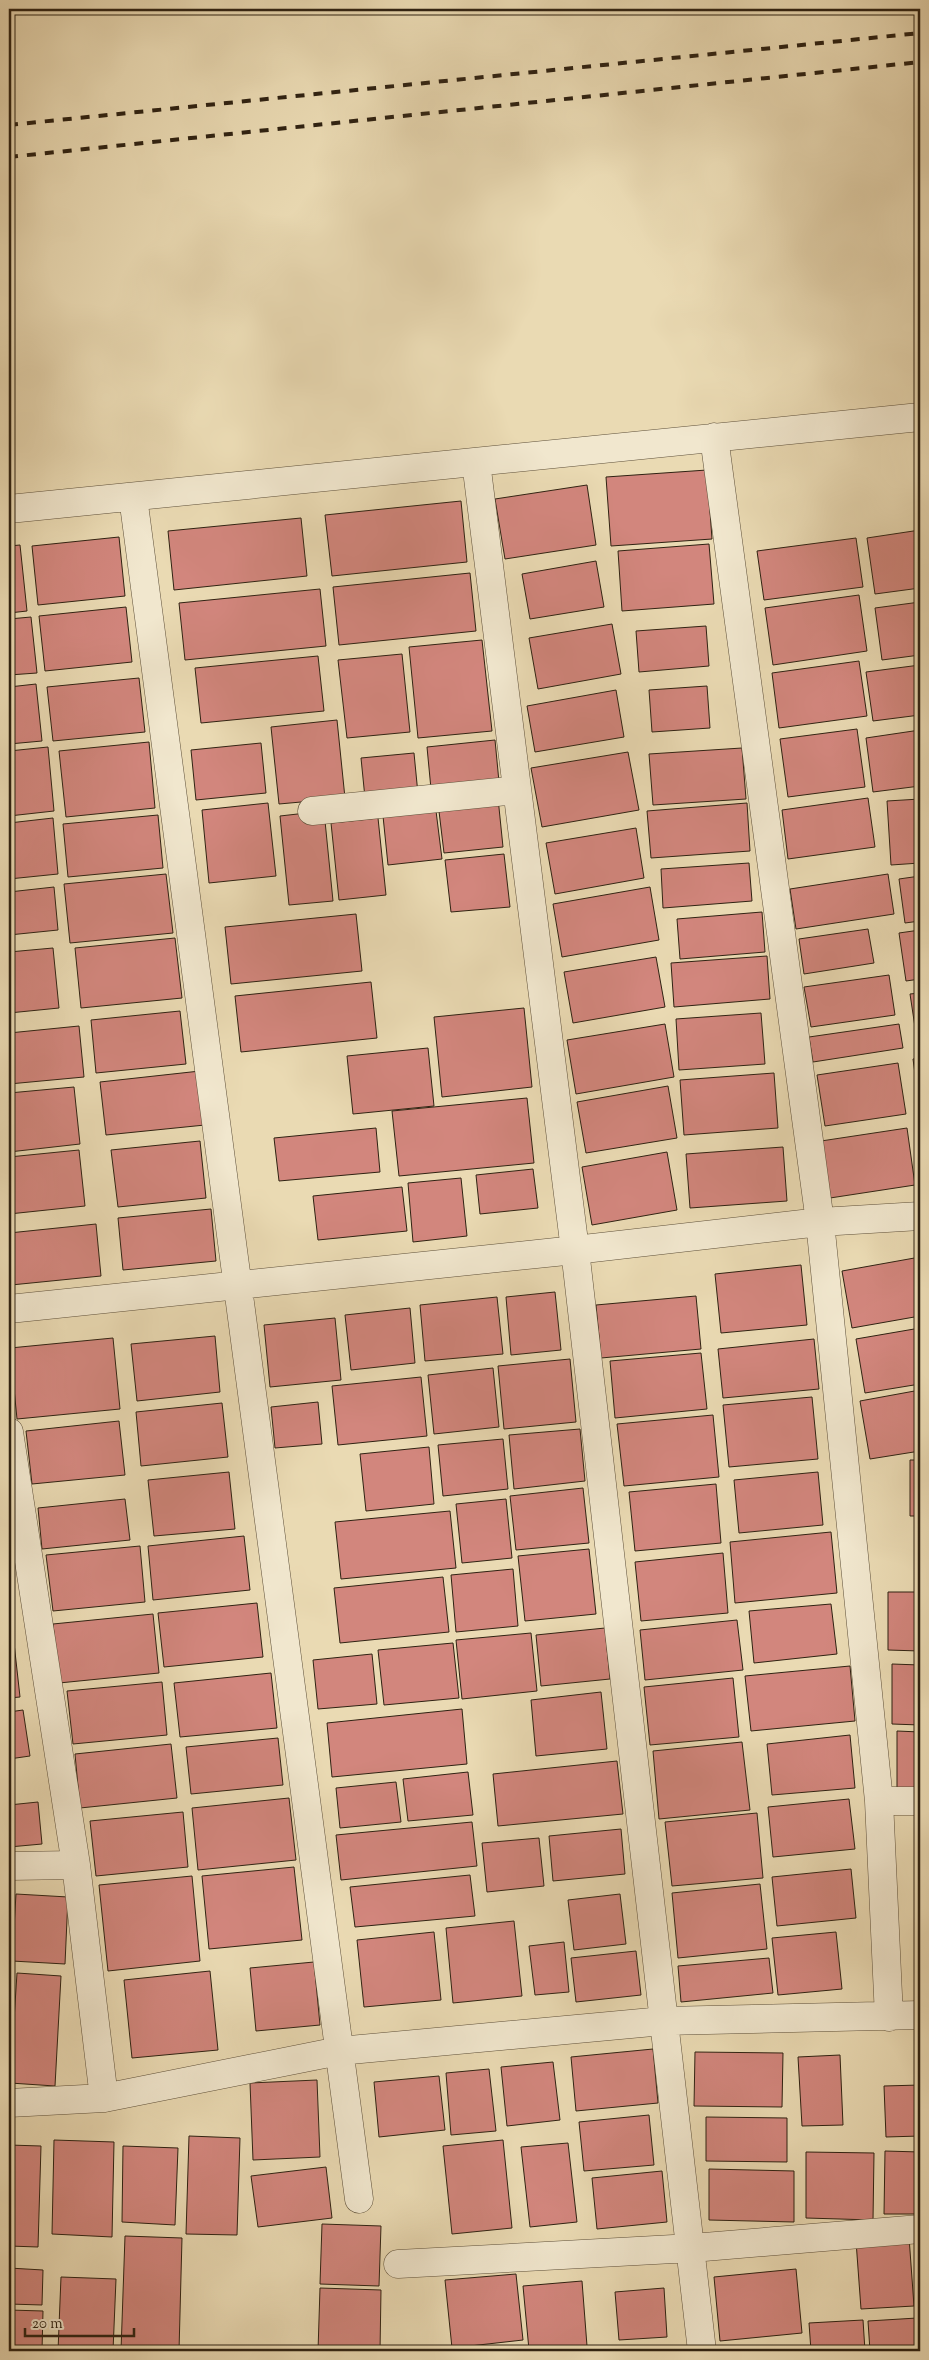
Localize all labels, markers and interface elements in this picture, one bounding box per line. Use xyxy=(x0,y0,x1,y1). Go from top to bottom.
scale bar xyxy=(25,2305,134,2337)
text: 20 m xyxy=(32,2314,63,2335)

